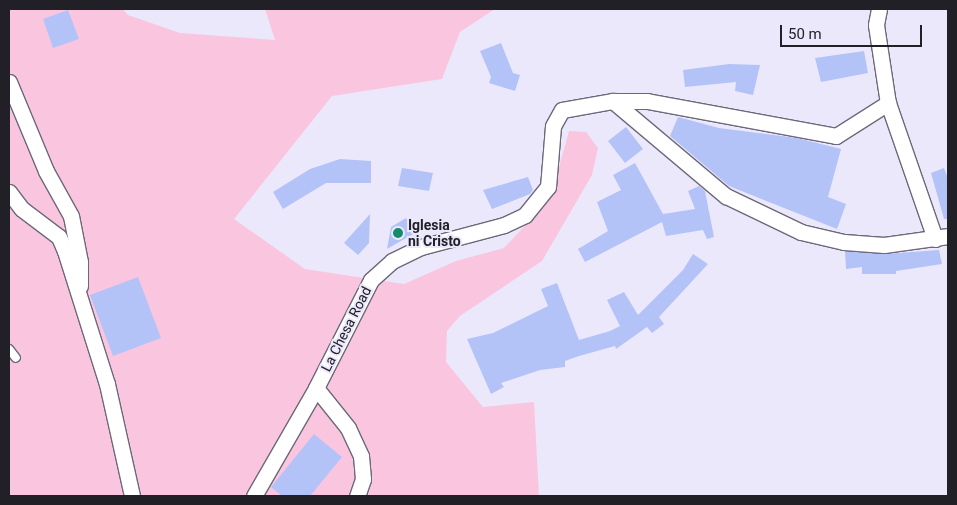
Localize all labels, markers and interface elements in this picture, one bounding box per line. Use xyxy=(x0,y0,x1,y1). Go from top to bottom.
scale bar xyxy=(782,15,924,47)
text: 50 m xyxy=(788,25,822,43)
place label: Iglesia ni Cristo xyxy=(408,217,461,250)
marker: Iglesia ni Cristo xyxy=(392,227,404,239)
street label: La Chesa Road xyxy=(317,284,375,374)

